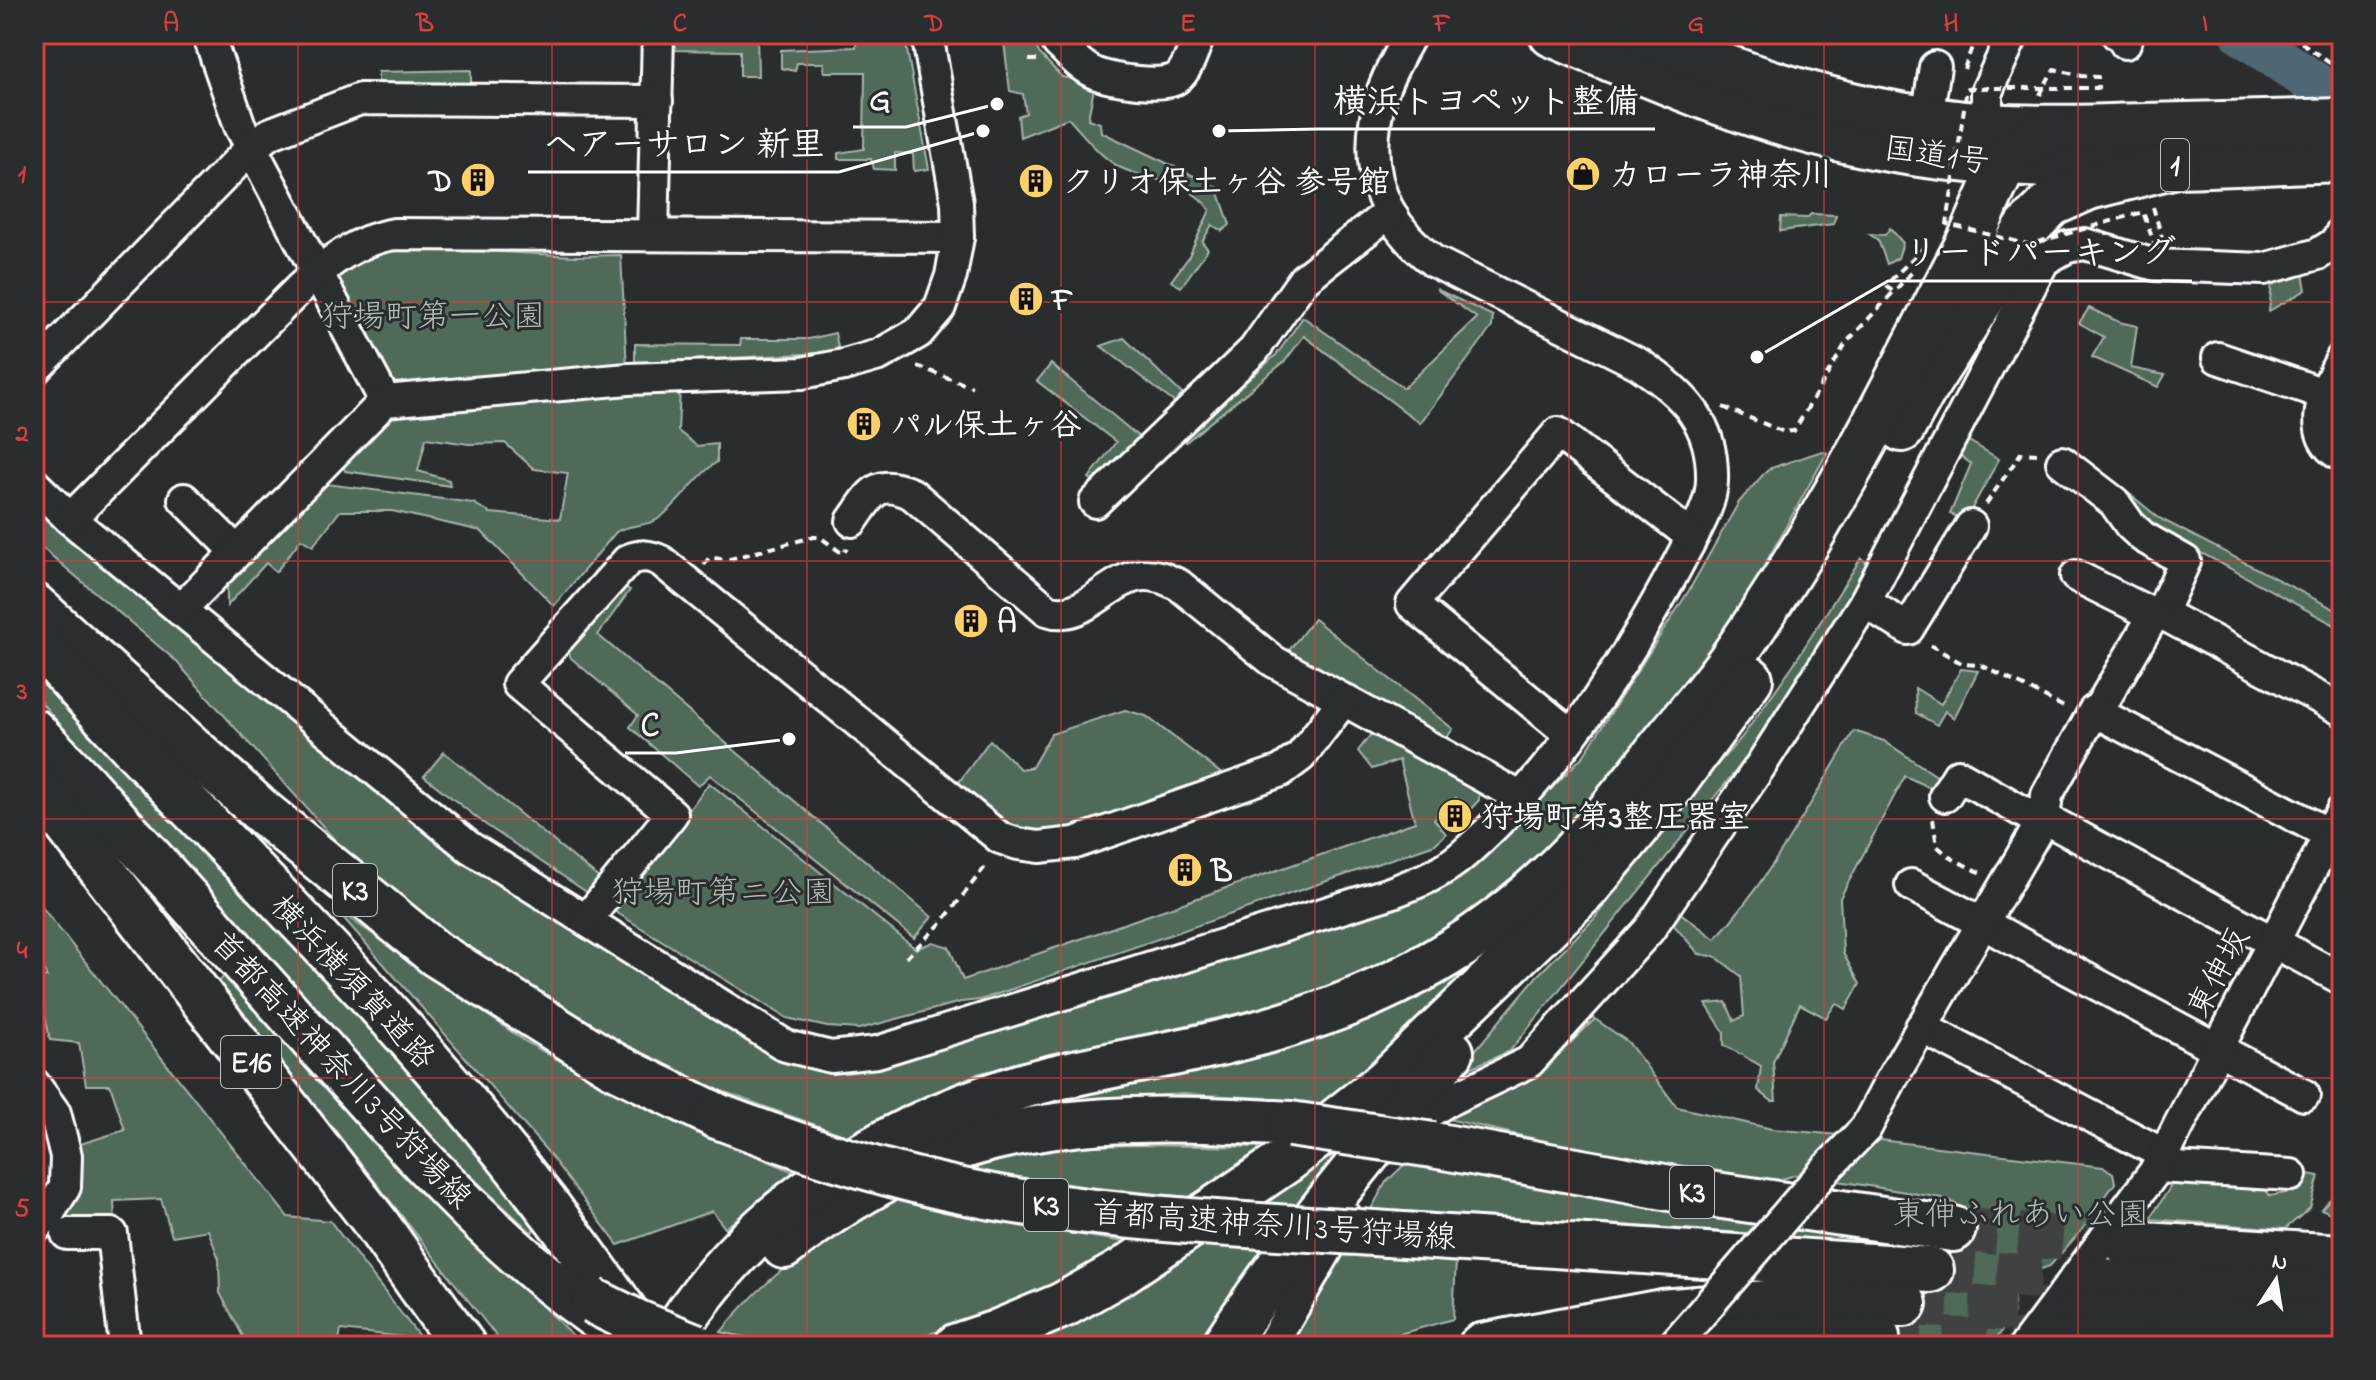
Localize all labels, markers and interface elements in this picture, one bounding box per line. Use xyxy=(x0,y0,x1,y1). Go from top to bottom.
text: A xyxy=(163,6,179,44)
text: B xyxy=(415,6,434,44)
text: C xyxy=(673,6,687,44)
text: D xyxy=(923,6,944,44)
text: E xyxy=(1180,6,1196,44)
text: F xyxy=(1432,6,1451,44)
text: G xyxy=(1688,6,1704,44)
text: H xyxy=(1943,6,1959,44)
text: I xyxy=(2202,6,2208,44)
callout: G xyxy=(853,69,906,127)
callout: 横浜トヨペット整備 xyxy=(1317,71,1655,129)
text: G xyxy=(869,77,891,127)
text: 横浜トヨペット整備 xyxy=(1333,79,1639,129)
callout: ヘアーサロン 新里 xyxy=(528,114,839,172)
text: ヘアーサロン 新里 xyxy=(544,122,824,172)
street label: 国道1号 xyxy=(1881,127,1992,188)
road number: 1 xyxy=(2161,139,2189,191)
place label: カローラ神奈川 xyxy=(1609,154,1833,201)
shop icon: カローラ神奈川 xyxy=(1564,155,1602,193)
text: 1 xyxy=(18,157,27,195)
place label: D xyxy=(427,160,452,207)
building icon: D xyxy=(459,161,497,199)
place label: クリオ保土ヶ谷 参号館 xyxy=(1062,161,1390,208)
building icon: クリオ保土ヶ谷 参号館 xyxy=(1017,162,1055,200)
callout: リードパーキング xyxy=(1888,223,2192,281)
text: リードパーキング xyxy=(1904,230,2176,280)
place label: F xyxy=(1050,279,1073,326)
building icon: F xyxy=(1007,280,1045,318)
park label: 狩場町第一公園 xyxy=(321,295,545,342)
place label: パル保土ヶ谷 xyxy=(890,404,1082,451)
building icon: パル保土ヶ谷 xyxy=(845,405,883,443)
text: 2 xyxy=(15,416,29,454)
place label: A xyxy=(997,601,1017,648)
building icon: A xyxy=(952,602,990,640)
text: 3 xyxy=(16,674,28,712)
callout: C xyxy=(625,695,676,753)
text: C xyxy=(641,703,660,753)
place label: 狩場町第3整圧器室 xyxy=(1481,796,1750,843)
building icon: 狩場町第3整圧器室 xyxy=(1436,797,1474,835)
place label: B xyxy=(1209,850,1233,897)
building icon: B xyxy=(1166,851,1204,889)
road number: K3 xyxy=(333,864,377,916)
park label: 狩場町第ニ公園 xyxy=(611,871,835,918)
street label: 横浜横須賀道路 xyxy=(258,885,445,1081)
street label: 東伸坂 xyxy=(2177,920,2263,1027)
street label: 首都高速神奈川3号狩場線 xyxy=(198,922,481,1221)
text: 4 xyxy=(17,933,28,971)
road number: E16 xyxy=(221,1036,281,1088)
road number: K3 xyxy=(1670,1166,1714,1218)
road number: K3 xyxy=(1024,1179,1068,1231)
text: 5 xyxy=(15,1191,30,1229)
street label: 首都高速神奈川3号狩場線 xyxy=(1090,1191,1458,1264)
park label: 東伸ふれあい公園 xyxy=(1893,1193,2149,1240)
north arrow xyxy=(2236,1240,2316,1320)
text: N xyxy=(2269,1246,2290,1281)

